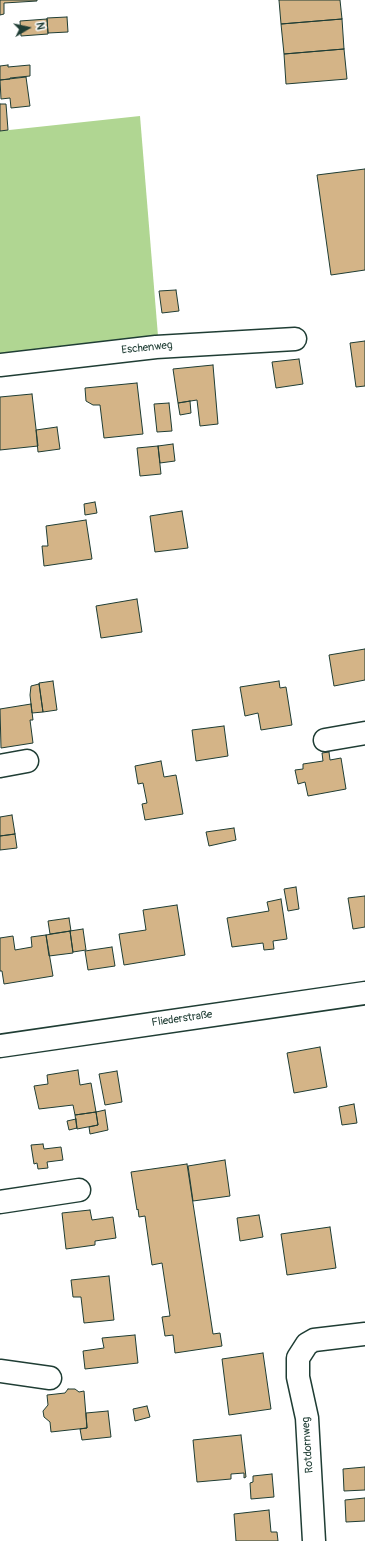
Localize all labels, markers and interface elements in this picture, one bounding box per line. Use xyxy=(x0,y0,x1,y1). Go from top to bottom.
north arrow xyxy=(8,8,48,48)
text: N xyxy=(33,21,47,31)
street label: Eschenweg xyxy=(121,339,173,357)
street label: Fliederstraße xyxy=(151,1008,213,1030)
street label: Rotdornweg xyxy=(299,1416,317,1474)

